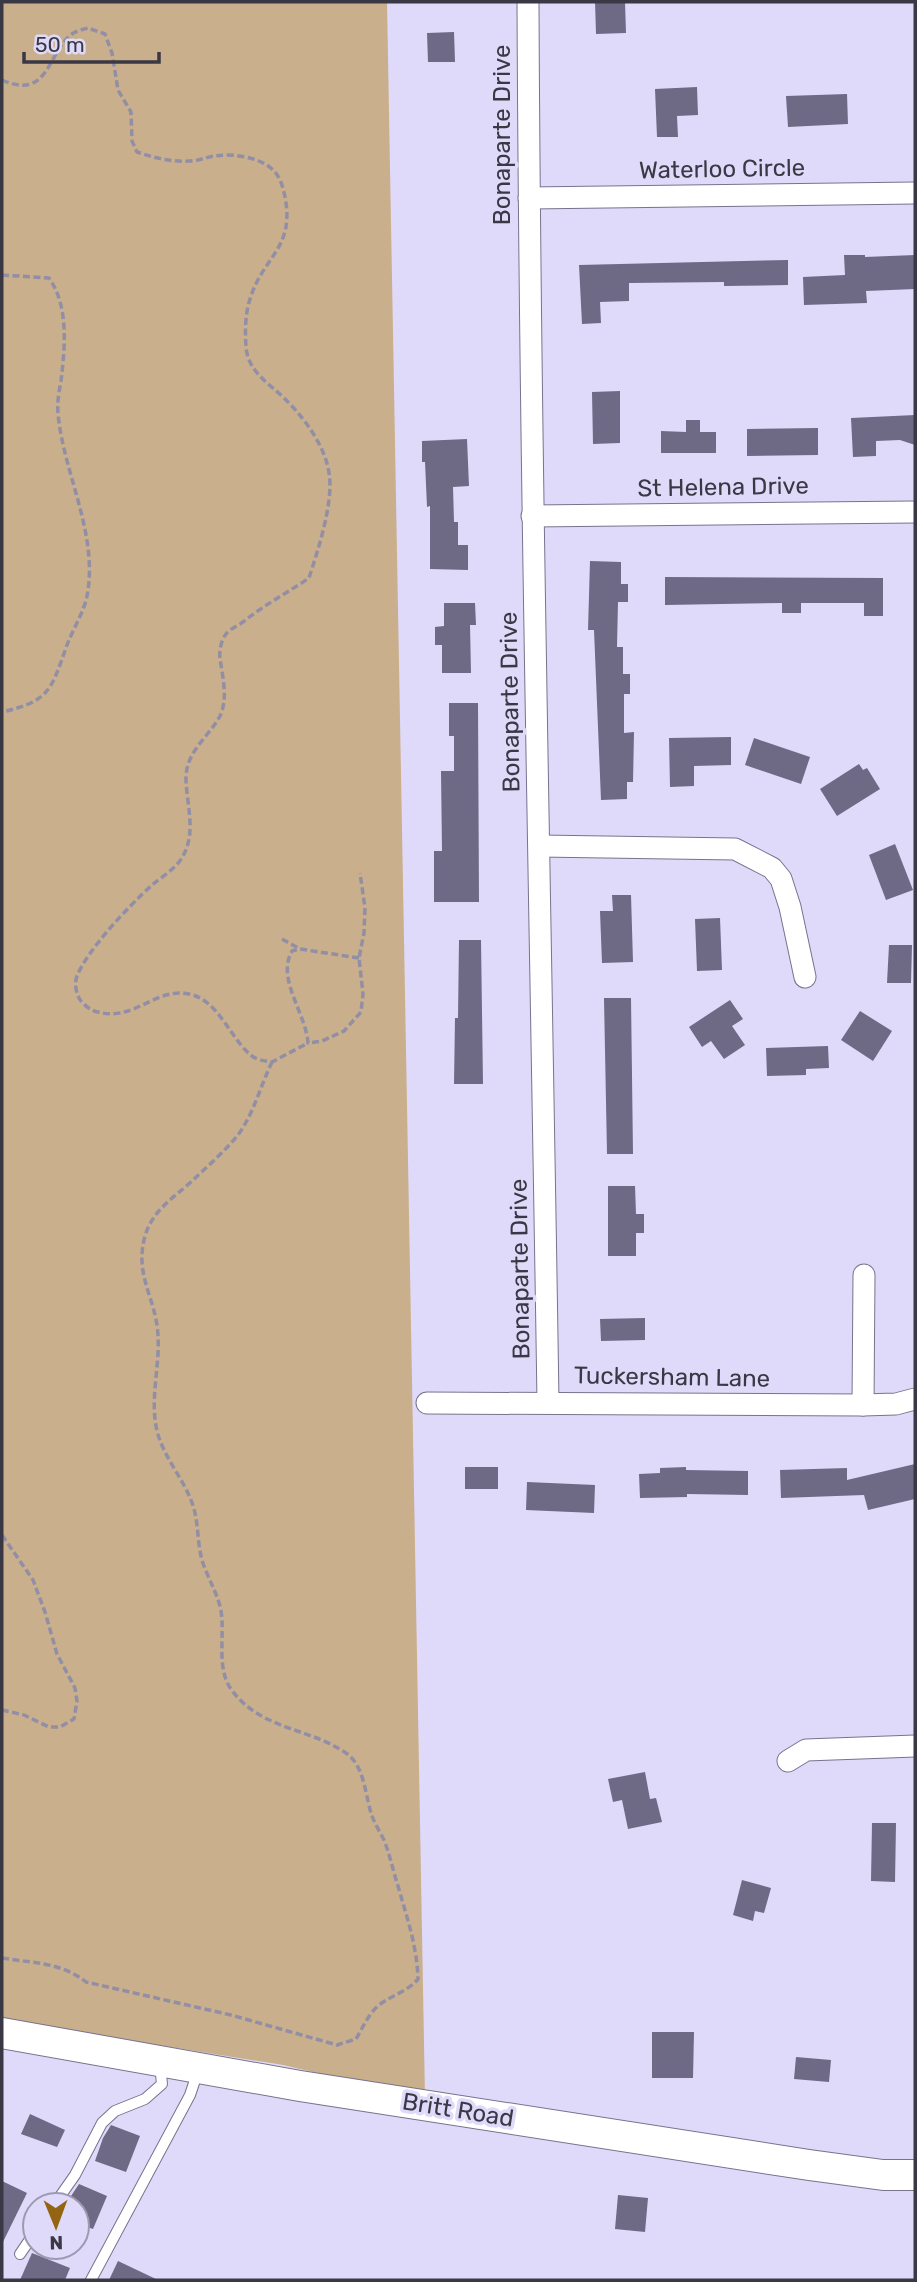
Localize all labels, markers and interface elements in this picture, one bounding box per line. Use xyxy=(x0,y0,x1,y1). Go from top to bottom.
scale bar xyxy=(24,21,159,65)
text: 50 m xyxy=(35,32,85,57)
street label: Bonaparte Drive xyxy=(488,45,516,225)
street label: Waterloo Circle xyxy=(639,154,805,184)
street label: St Helena Drive xyxy=(637,472,809,502)
street label: Bonaparte Drive xyxy=(494,611,526,793)
street label: Bonaparte Drive xyxy=(504,1178,536,1360)
street label: Tuckersham Lane xyxy=(574,1361,770,1393)
street label: Britt Road xyxy=(400,2087,516,2133)
north arrow xyxy=(21,2191,91,2261)
text: N xyxy=(49,2231,63,2254)

